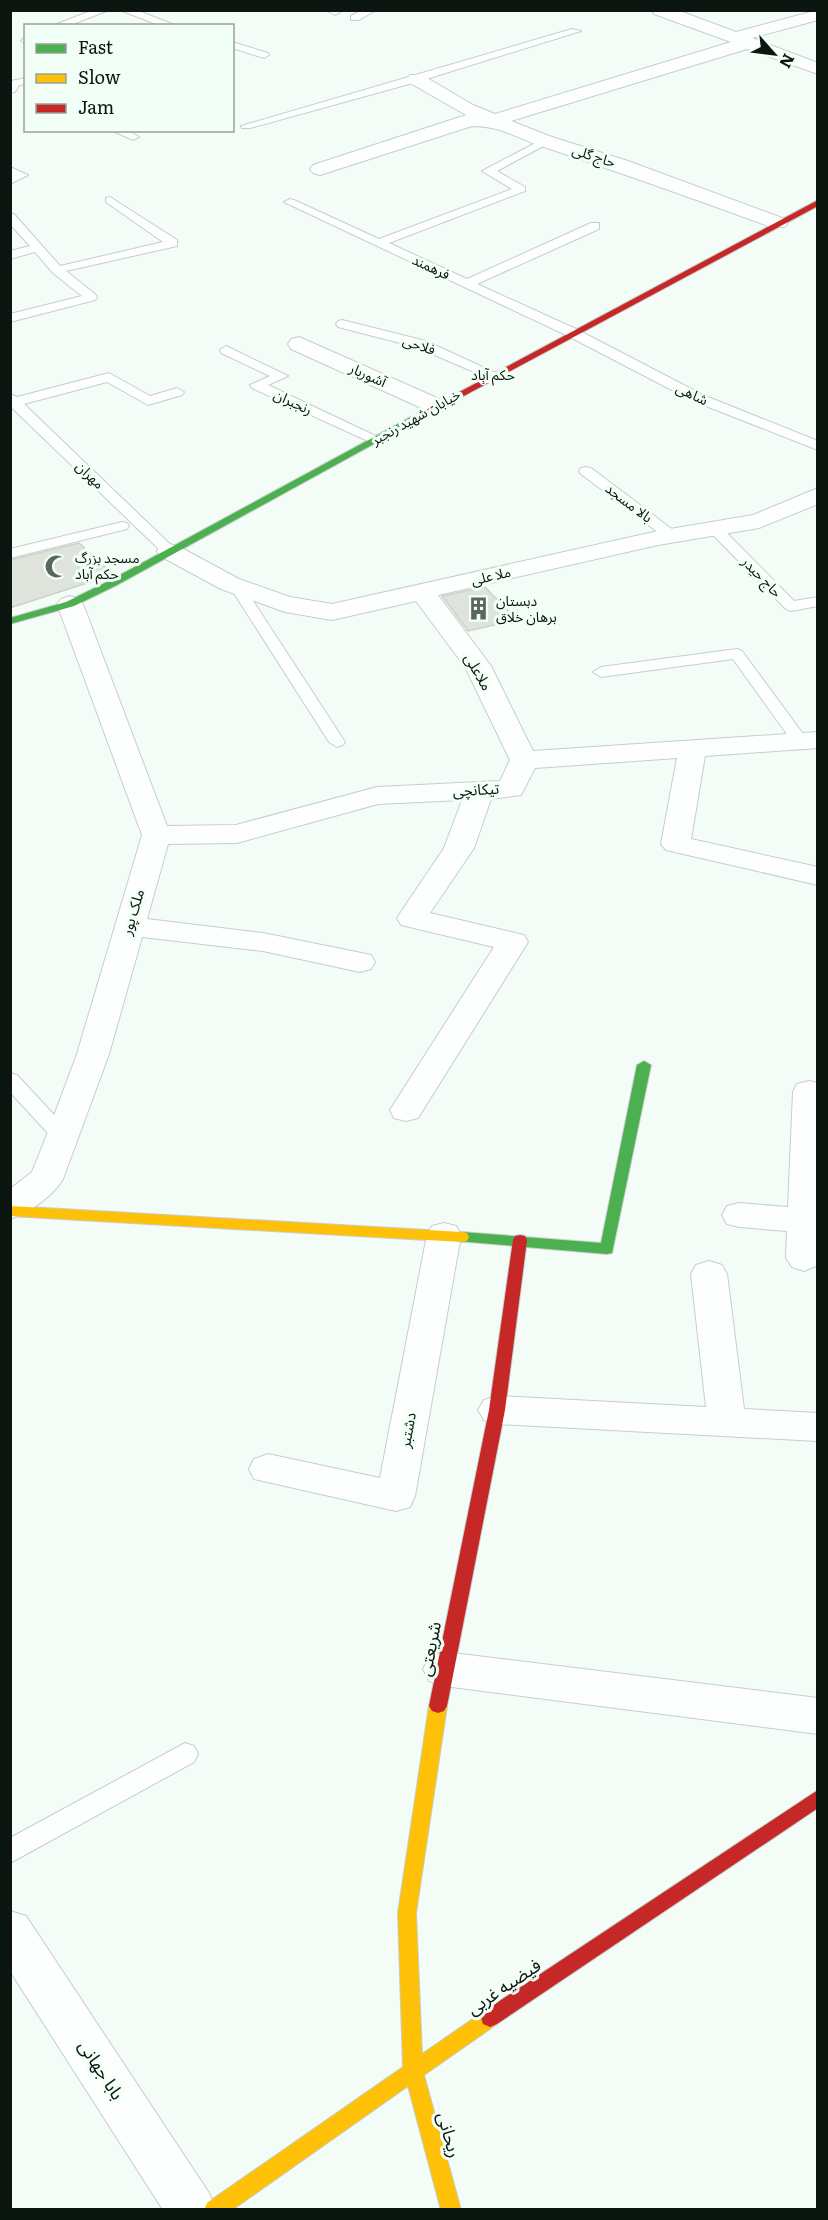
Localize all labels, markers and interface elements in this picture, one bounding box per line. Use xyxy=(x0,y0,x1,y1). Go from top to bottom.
legend xyxy=(24,24,234,132)
north arrow xyxy=(744,24,804,84)
text: Fast xyxy=(78,33,114,60)
text: N xyxy=(774,50,802,73)
text: Slow xyxy=(78,63,121,90)
text: Jam xyxy=(78,93,114,120)
street label: حاج گلی xyxy=(570,139,618,173)
street label: فرهمند xyxy=(409,249,454,284)
street label: فلاحی xyxy=(400,329,438,359)
street label: آشوربار xyxy=(346,357,391,391)
district label: حکم آباد xyxy=(471,364,515,386)
street label: شاهی xyxy=(673,377,712,409)
street label: خیابان شهید رنجبر xyxy=(366,383,464,449)
street label: رنجبران xyxy=(271,384,316,419)
street label: مهران xyxy=(72,456,109,493)
street label: بالا مسجد xyxy=(602,478,658,527)
place label: مسجد بزرگ حکم آباد xyxy=(75,547,140,585)
street label: حاج حیدر xyxy=(736,551,787,603)
mosque icon: مسجد بزرگ حکم آباد xyxy=(44,553,70,579)
street label: ملا علی xyxy=(469,561,513,589)
place label: دبستان برهان خلاق xyxy=(496,590,557,626)
building icon: دبستان برهان خلاق xyxy=(465,596,491,622)
street label: ملاعلی xyxy=(459,648,499,694)
street label: تیکانچی xyxy=(452,776,500,801)
street label: ملک پور xyxy=(113,886,150,938)
street label: دشتبر xyxy=(392,1410,421,1450)
street label: شریعتی xyxy=(410,1619,447,1678)
street label: فیضیه غربی xyxy=(461,1951,546,2021)
street label: بابا جهانی xyxy=(73,2034,132,2105)
street label: ریحانی xyxy=(431,2109,469,2160)

